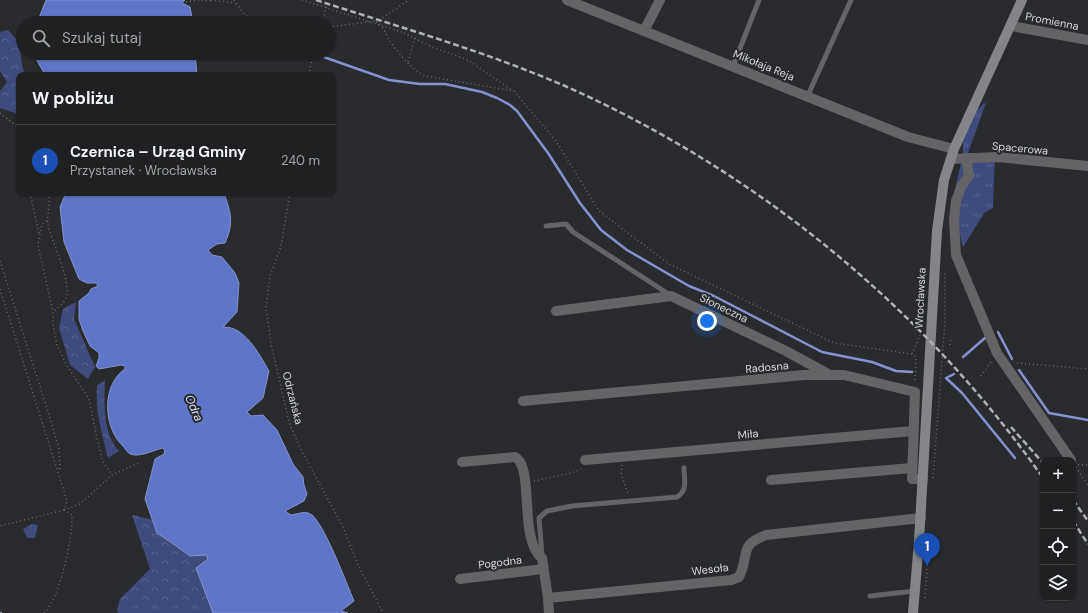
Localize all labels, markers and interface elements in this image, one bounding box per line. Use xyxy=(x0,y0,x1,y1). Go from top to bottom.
street label: Promienna xyxy=(1024,9,1080,33)
search box xyxy=(16,16,336,60)
icon: search xyxy=(30,27,52,49)
text: Szukaj tutaj xyxy=(62,28,142,48)
street label: Mikołaja Reja xyxy=(731,46,797,84)
text: W pobliżu xyxy=(32,87,114,109)
street label: Spacerowa xyxy=(991,139,1049,157)
text: Czernica – Urząd Gminy xyxy=(70,142,246,162)
text: 1 xyxy=(43,152,47,169)
text: 240 m xyxy=(281,152,320,169)
text: Przystanek · Wrocławska xyxy=(70,162,217,179)
street label: Wrocławska xyxy=(911,267,929,329)
street label: Słoneczna xyxy=(698,290,750,326)
your location xyxy=(697,311,717,331)
street label: Radosna xyxy=(745,358,789,376)
street label: Odrzańska xyxy=(280,370,306,426)
water label: Odra xyxy=(181,392,207,424)
street label: Miła xyxy=(737,426,759,442)
map controls xyxy=(1040,457,1076,601)
button: + xyxy=(1040,457,1076,493)
button: − xyxy=(1040,493,1076,529)
button: locate xyxy=(1040,529,1076,565)
pin: 1 xyxy=(914,533,940,566)
street label: Pogodna xyxy=(477,552,523,572)
street label: Wesoła xyxy=(691,560,729,578)
button: layers xyxy=(1040,565,1076,601)

